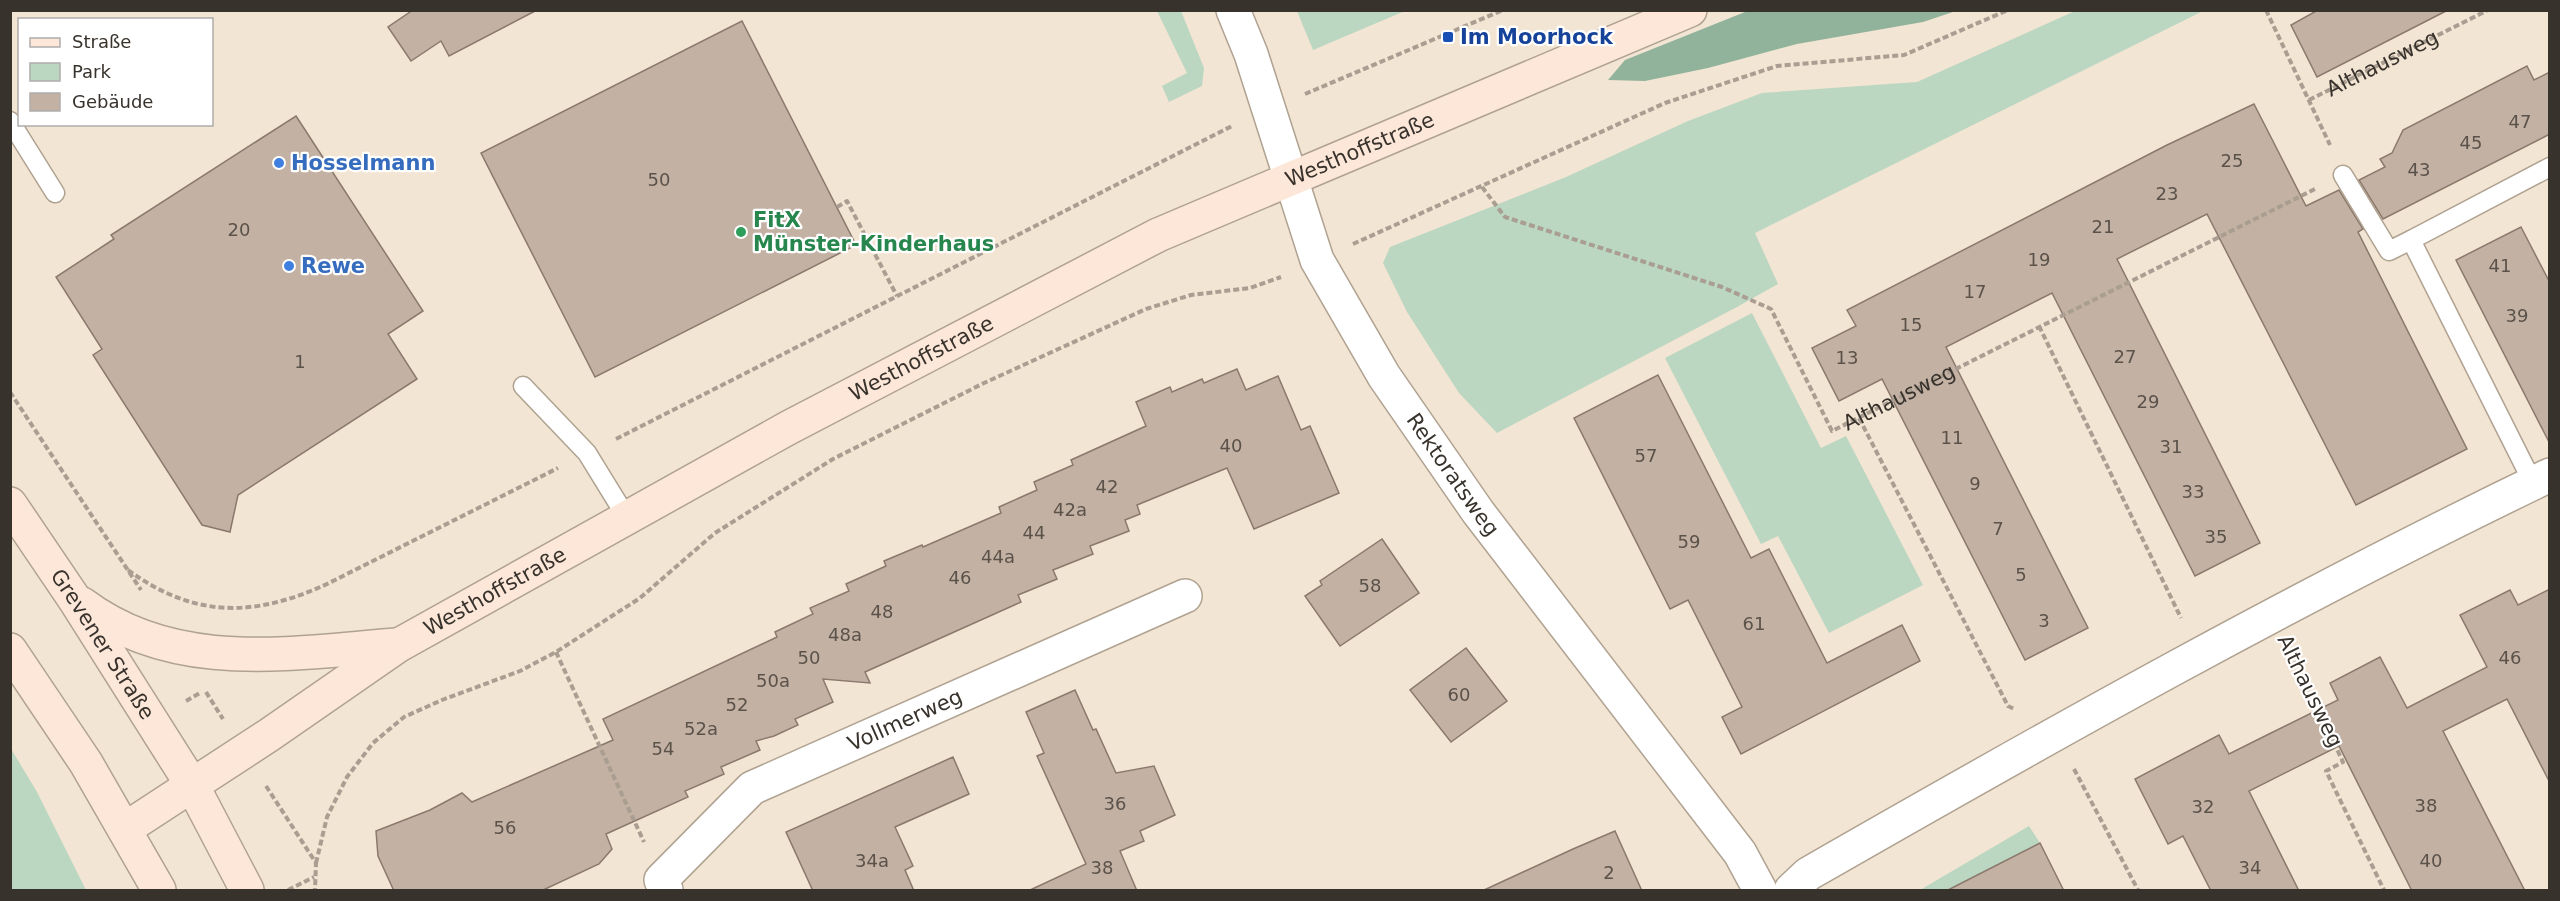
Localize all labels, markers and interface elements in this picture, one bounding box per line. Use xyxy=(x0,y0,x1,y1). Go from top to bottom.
legend xyxy=(18,18,213,126)
place label: Im Moorhock xyxy=(1460,25,1614,49)
street label: Althausweg xyxy=(2322,25,2442,101)
marker: Im Moorhock xyxy=(1441,30,1455,44)
text: Straße xyxy=(72,31,131,52)
text: Park xyxy=(72,61,111,82)
text: Gebäude xyxy=(72,91,153,112)
street label: Westhoffstraße xyxy=(1282,108,1438,192)
house number: 47 xyxy=(2509,111,2531,132)
house number: 45 xyxy=(2460,132,2482,153)
house number: 25 xyxy=(2221,150,2243,171)
place label: Hosselmann xyxy=(291,151,435,175)
marker: Hosselmann xyxy=(272,156,286,170)
house number: 43 xyxy=(2408,159,2430,180)
house number: 50 xyxy=(648,169,670,190)
house number: 23 xyxy=(2156,183,2178,204)
place label: FitX Münster-Kinderhaus xyxy=(753,208,994,256)
house number: 21 xyxy=(2092,216,2114,237)
house number: 20 xyxy=(228,219,250,240)
marker: FitX Münster-Kinderhaus xyxy=(734,225,748,239)
house number: 19 xyxy=(2028,249,2050,270)
place label: Rewe xyxy=(301,254,365,278)
house number: 41 xyxy=(2489,255,2511,276)
marker: Rewe xyxy=(282,259,296,273)
house number: 17 xyxy=(1964,281,1986,302)
house number: 39 xyxy=(2506,305,2528,326)
street label: Westhoffstraße xyxy=(845,311,998,406)
house number: 15 xyxy=(1900,314,1922,335)
house number: 27 xyxy=(2114,346,2136,367)
house number: 13 xyxy=(1836,347,1858,368)
house number: 1 xyxy=(294,351,306,372)
street label: Althausweg xyxy=(1839,359,1959,436)
house number: 29 xyxy=(2137,391,2159,412)
street label: Rektoratsweg xyxy=(1402,409,1504,541)
house number: 11 xyxy=(1941,427,1963,448)
house number: 40 xyxy=(1220,435,1242,456)
house number: 31 xyxy=(2160,436,2182,457)
house number: 57 xyxy=(1635,445,1657,466)
house number: 9 xyxy=(1969,473,1981,494)
house number: 42 xyxy=(1096,476,1118,497)
house number: 33 xyxy=(2182,481,2204,502)
house number: 42a xyxy=(1053,499,1087,520)
house number: 7 xyxy=(1992,518,2004,539)
house number: 44 xyxy=(1023,522,1045,543)
house number: 35 xyxy=(2205,526,2227,547)
house number: 59 xyxy=(1678,531,1700,552)
street label: Westhoffstraße xyxy=(420,542,570,641)
house number: 44a xyxy=(981,546,1015,567)
house number: 5 xyxy=(2015,564,2027,585)
street label: Grevener Straße xyxy=(46,565,159,724)
house number: 46 xyxy=(949,567,971,588)
house number: 58 xyxy=(1359,575,1381,596)
house number: 48 xyxy=(871,601,893,622)
house number: 3 xyxy=(2038,610,2050,631)
house number: 61 xyxy=(1743,613,1765,634)
house number: 48a xyxy=(828,624,862,645)
street label: Althausweg xyxy=(2272,631,2348,751)
house number: 50 xyxy=(798,647,820,668)
house number: 46 xyxy=(2499,647,2521,668)
house number: 50a xyxy=(756,670,790,691)
street label: Vollmerweg xyxy=(844,684,966,756)
house number: 60 xyxy=(1448,684,1470,705)
house number: 52 xyxy=(726,694,748,715)
house number: 52a xyxy=(684,718,718,739)
house number: 54 xyxy=(652,738,674,759)
house number: 36 xyxy=(1104,793,1126,814)
house number: 38 xyxy=(2415,795,2437,816)
house number: 32 xyxy=(2192,796,2214,817)
house number: 56 xyxy=(494,817,516,838)
house number: 34a xyxy=(855,850,889,871)
house number: 40 xyxy=(2420,850,2442,871)
house number: 38 xyxy=(1091,857,1113,878)
house number: 34 xyxy=(2239,857,2261,878)
house number: 2 xyxy=(1603,862,1615,883)

